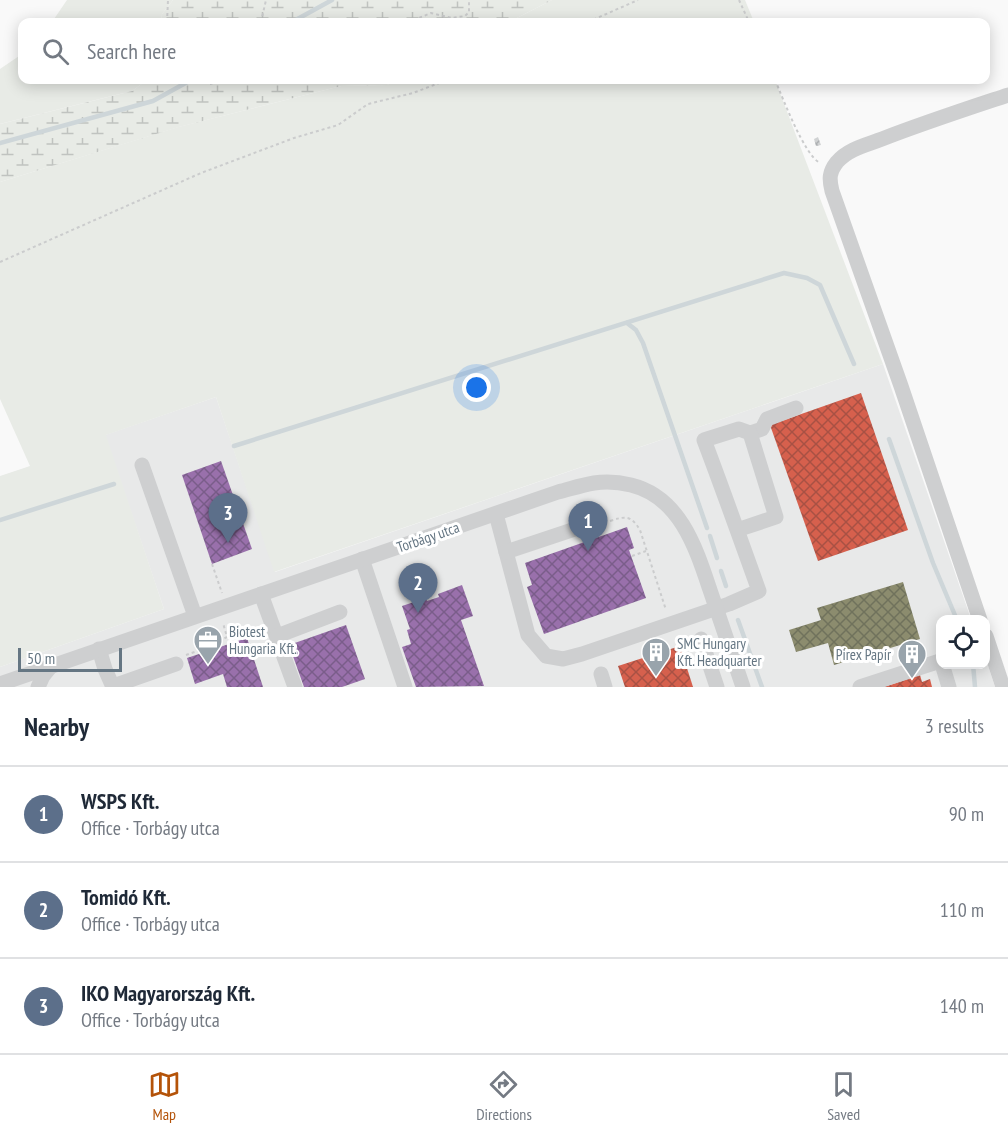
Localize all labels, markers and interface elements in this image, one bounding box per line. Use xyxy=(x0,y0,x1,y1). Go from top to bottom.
search box xyxy=(18,18,990,84)
icon: search xyxy=(39,35,72,68)
text: Search here xyxy=(87,37,176,65)
your location xyxy=(462,373,491,402)
pin: 3 xyxy=(208,494,248,543)
pin: 1 xyxy=(568,502,608,551)
street label: Torbágy utca xyxy=(394,517,462,557)
pin: 2 xyxy=(398,564,438,613)
map controls xyxy=(936,615,990,669)
button: locate xyxy=(936,615,990,669)
place label: Biotest Hungaria Kft. xyxy=(229,622,297,658)
office icon: Biotest Hungaria Kft. xyxy=(192,624,224,666)
place label: SMC Hungary Kft. Headquarter xyxy=(677,634,762,670)
building icon: SMC Hungary Kft. Headquarter xyxy=(640,636,672,678)
building icon: Pirex Papír xyxy=(896,638,928,680)
scale bar xyxy=(18,645,122,672)
place label: Pirex Papír xyxy=(836,645,892,664)
text: 50 m xyxy=(27,648,55,668)
text: Nearby xyxy=(24,710,89,743)
text: 3 results xyxy=(925,713,984,739)
text: WSPS Kft. xyxy=(81,787,159,815)
text: 1 xyxy=(39,801,48,827)
text: 90 m xyxy=(949,801,984,827)
text: Office · Torbágy utca xyxy=(81,815,220,841)
text: Tomidó Kft. xyxy=(81,883,171,911)
text: 2 xyxy=(39,897,48,923)
text: 110 m xyxy=(940,897,984,923)
text: Office · Torbágy utca xyxy=(81,911,220,937)
text: IKO Magyarország Kft. xyxy=(81,979,255,1007)
text: 3 xyxy=(39,993,48,1019)
text: 140 m xyxy=(940,993,984,1019)
text: Office · Torbágy utca xyxy=(81,1007,220,1033)
tab: Map xyxy=(148,1068,181,1124)
tab: Directions xyxy=(476,1068,532,1124)
tab: Saved xyxy=(827,1068,860,1124)

